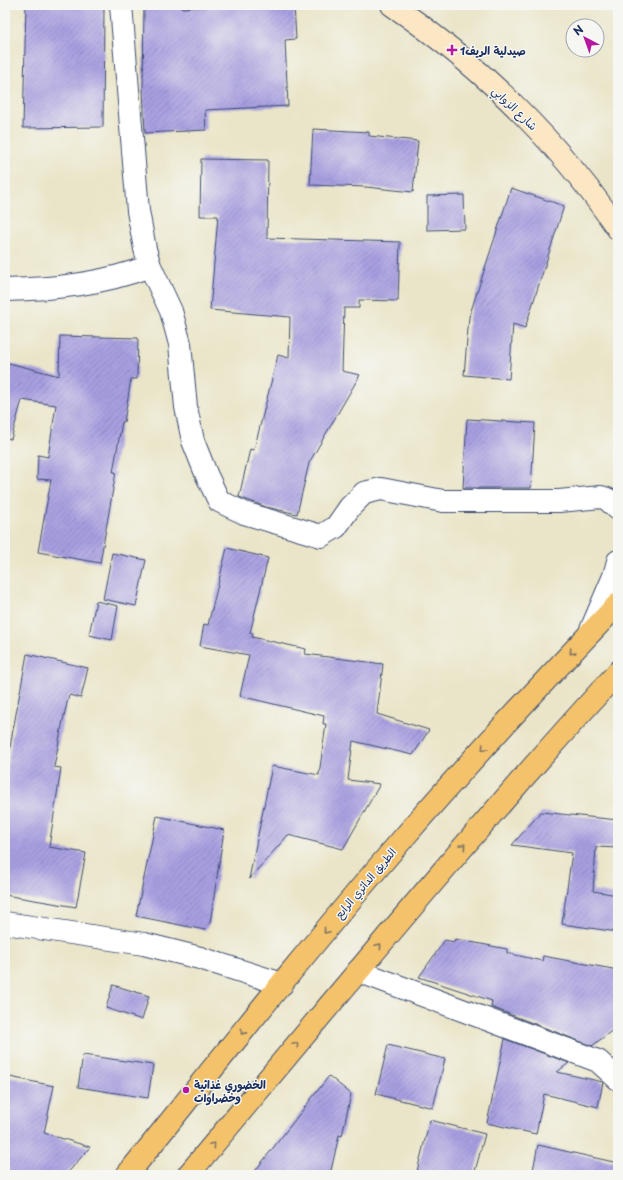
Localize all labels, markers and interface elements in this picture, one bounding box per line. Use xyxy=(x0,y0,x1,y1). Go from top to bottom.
north arrow xyxy=(565,18,605,58)
text: N xyxy=(569,21,587,39)
place label: صيدلية الريف1 xyxy=(460,42,526,59)
marker: صيدلية الريف1 xyxy=(447,45,457,55)
street label: شارع الزوابي xyxy=(486,82,541,136)
one-way arrow xyxy=(570,648,577,655)
one-way arrow xyxy=(481,743,489,751)
one-way arrow xyxy=(459,843,466,851)
street label: الطريق الدائري الرابع xyxy=(330,844,401,923)
one-way arrow xyxy=(323,926,330,934)
one-way arrow xyxy=(375,943,382,950)
one-way arrow xyxy=(241,1027,248,1034)
one-way arrow xyxy=(292,1043,299,1050)
place label: الخضوري غذائية وخضراوات xyxy=(194,1076,266,1106)
marker: الخضوري غذائية وخضراوات xyxy=(181,1085,191,1095)
one-way arrow xyxy=(208,1142,215,1150)

